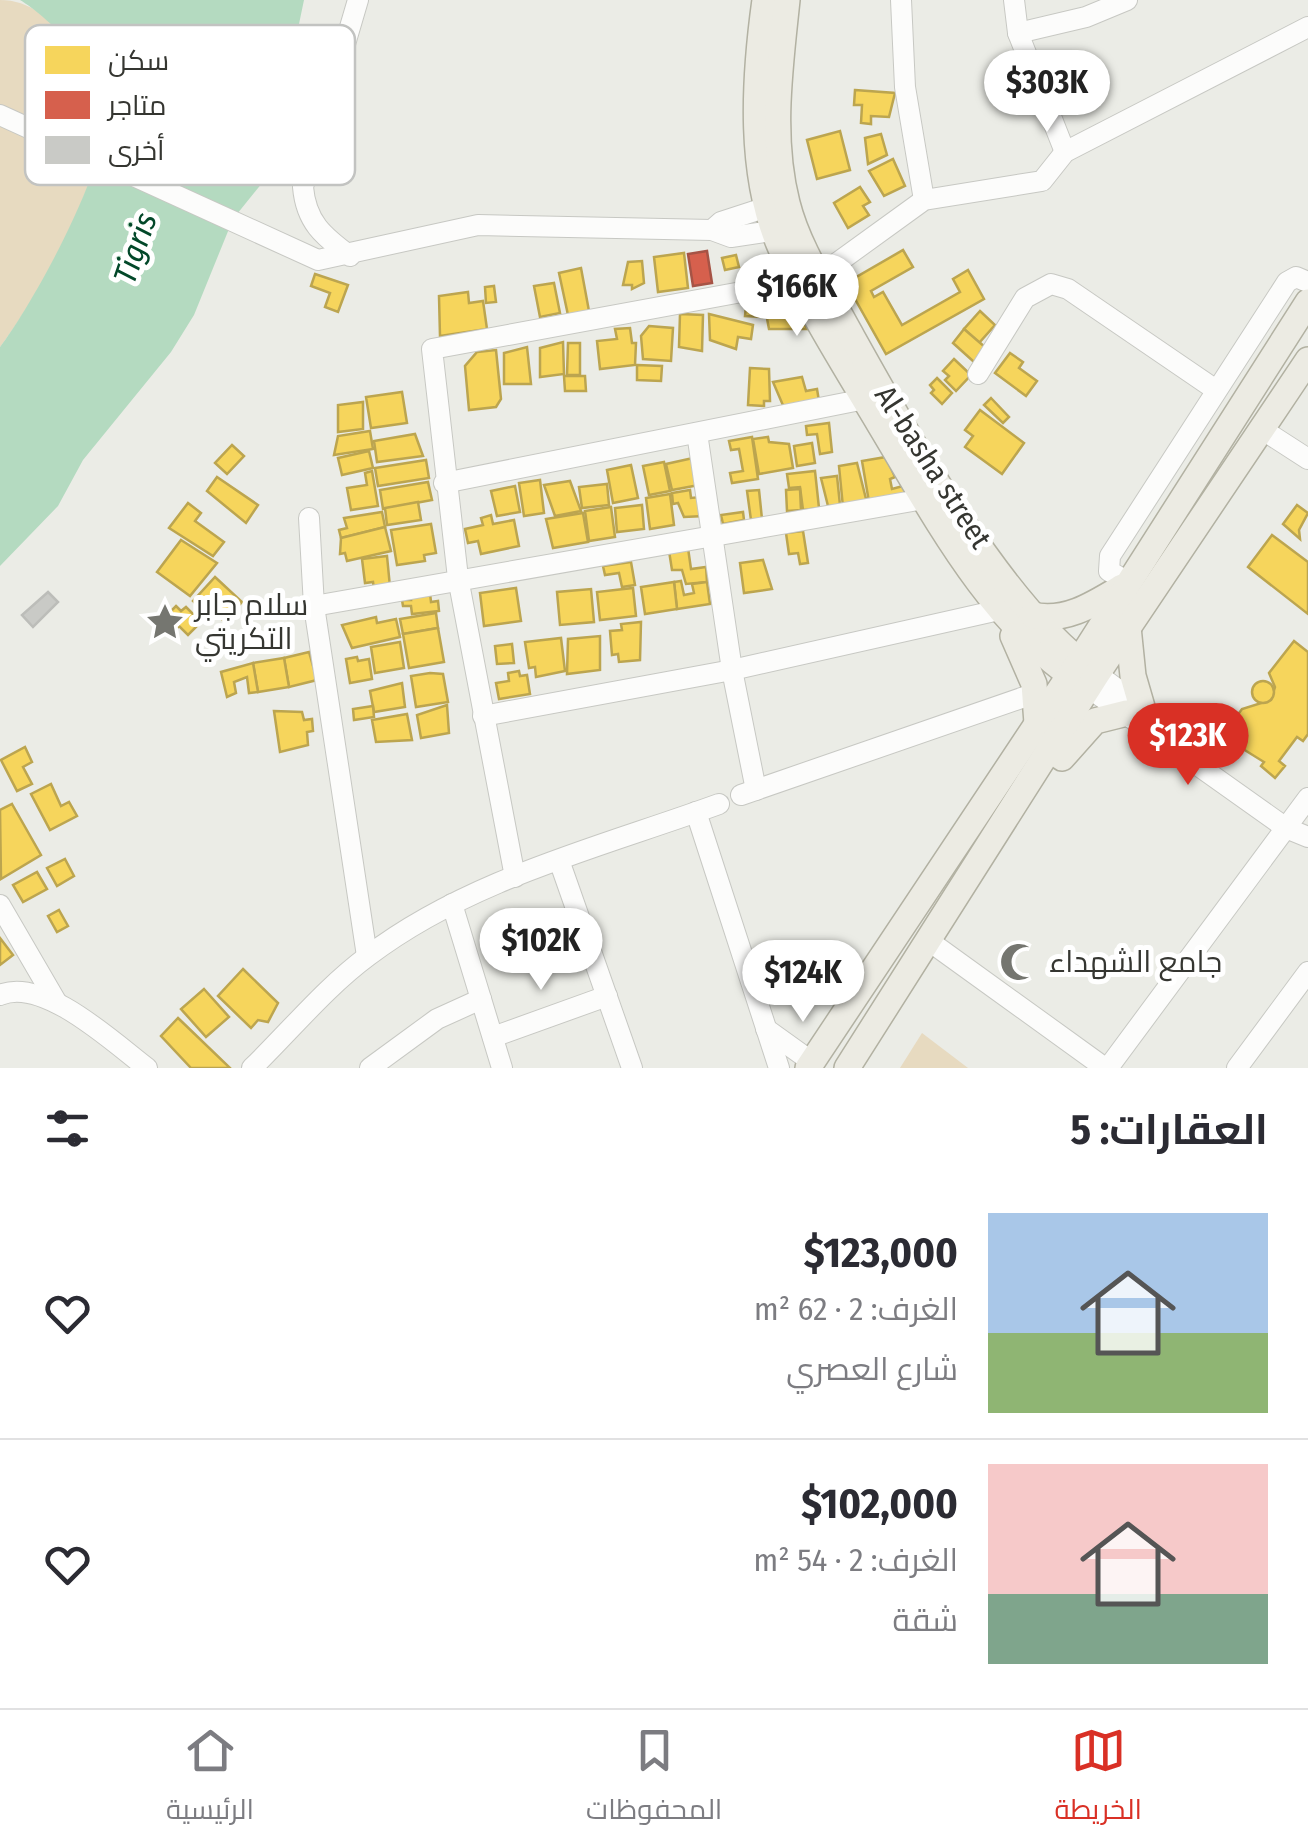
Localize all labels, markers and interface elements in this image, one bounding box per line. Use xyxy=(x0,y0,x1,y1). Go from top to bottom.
legend xyxy=(25,25,355,185)
text: سكن xyxy=(108,44,169,77)
pin: $303K xyxy=(977,50,1117,135)
text: $303K xyxy=(1006,63,1088,101)
text: متاجر xyxy=(106,89,166,122)
text: أخرى xyxy=(108,133,165,167)
water label: Tigris xyxy=(105,208,165,288)
pin: $166K xyxy=(727,254,867,339)
text: $166K xyxy=(757,267,837,305)
street label: Al-basha street xyxy=(867,379,999,555)
place label: سلام جابر التكريتي xyxy=(193,587,308,662)
place icon: سلام جابر التكريتي xyxy=(144,601,186,643)
pin: $123K xyxy=(1118,703,1258,788)
text: $123K xyxy=(1150,716,1226,754)
pin: $102K xyxy=(471,908,611,993)
text: $102K xyxy=(502,921,580,959)
pin: $124K xyxy=(733,940,873,1025)
mosque icon: جامع الشهداء xyxy=(998,941,1040,983)
place label: جامع الشهداء xyxy=(1049,944,1222,982)
text: $124K xyxy=(764,953,842,991)
icon: filters xyxy=(40,1101,95,1156)
text: العقارات: 5 xyxy=(1071,1105,1268,1155)
text: $123,000 xyxy=(804,1228,958,1278)
icon: home xyxy=(1068,1253,1188,1373)
icon: heart xyxy=(40,1286,95,1341)
text: الغرف: 2 · 62 m² xyxy=(754,1290,958,1328)
text: شارع العصري xyxy=(786,1350,958,1388)
text: $102,000 xyxy=(801,1479,958,1529)
icon: home xyxy=(1068,1504,1188,1624)
icon: heart xyxy=(40,1537,95,1592)
text: الغرف: 2 · 54 m² xyxy=(754,1541,958,1579)
text: شقة xyxy=(893,1601,958,1639)
tab: الرئيسية xyxy=(166,1723,254,1835)
tab: المحفوظات xyxy=(586,1723,722,1835)
tab: الخريطة xyxy=(1055,1723,1142,1835)

